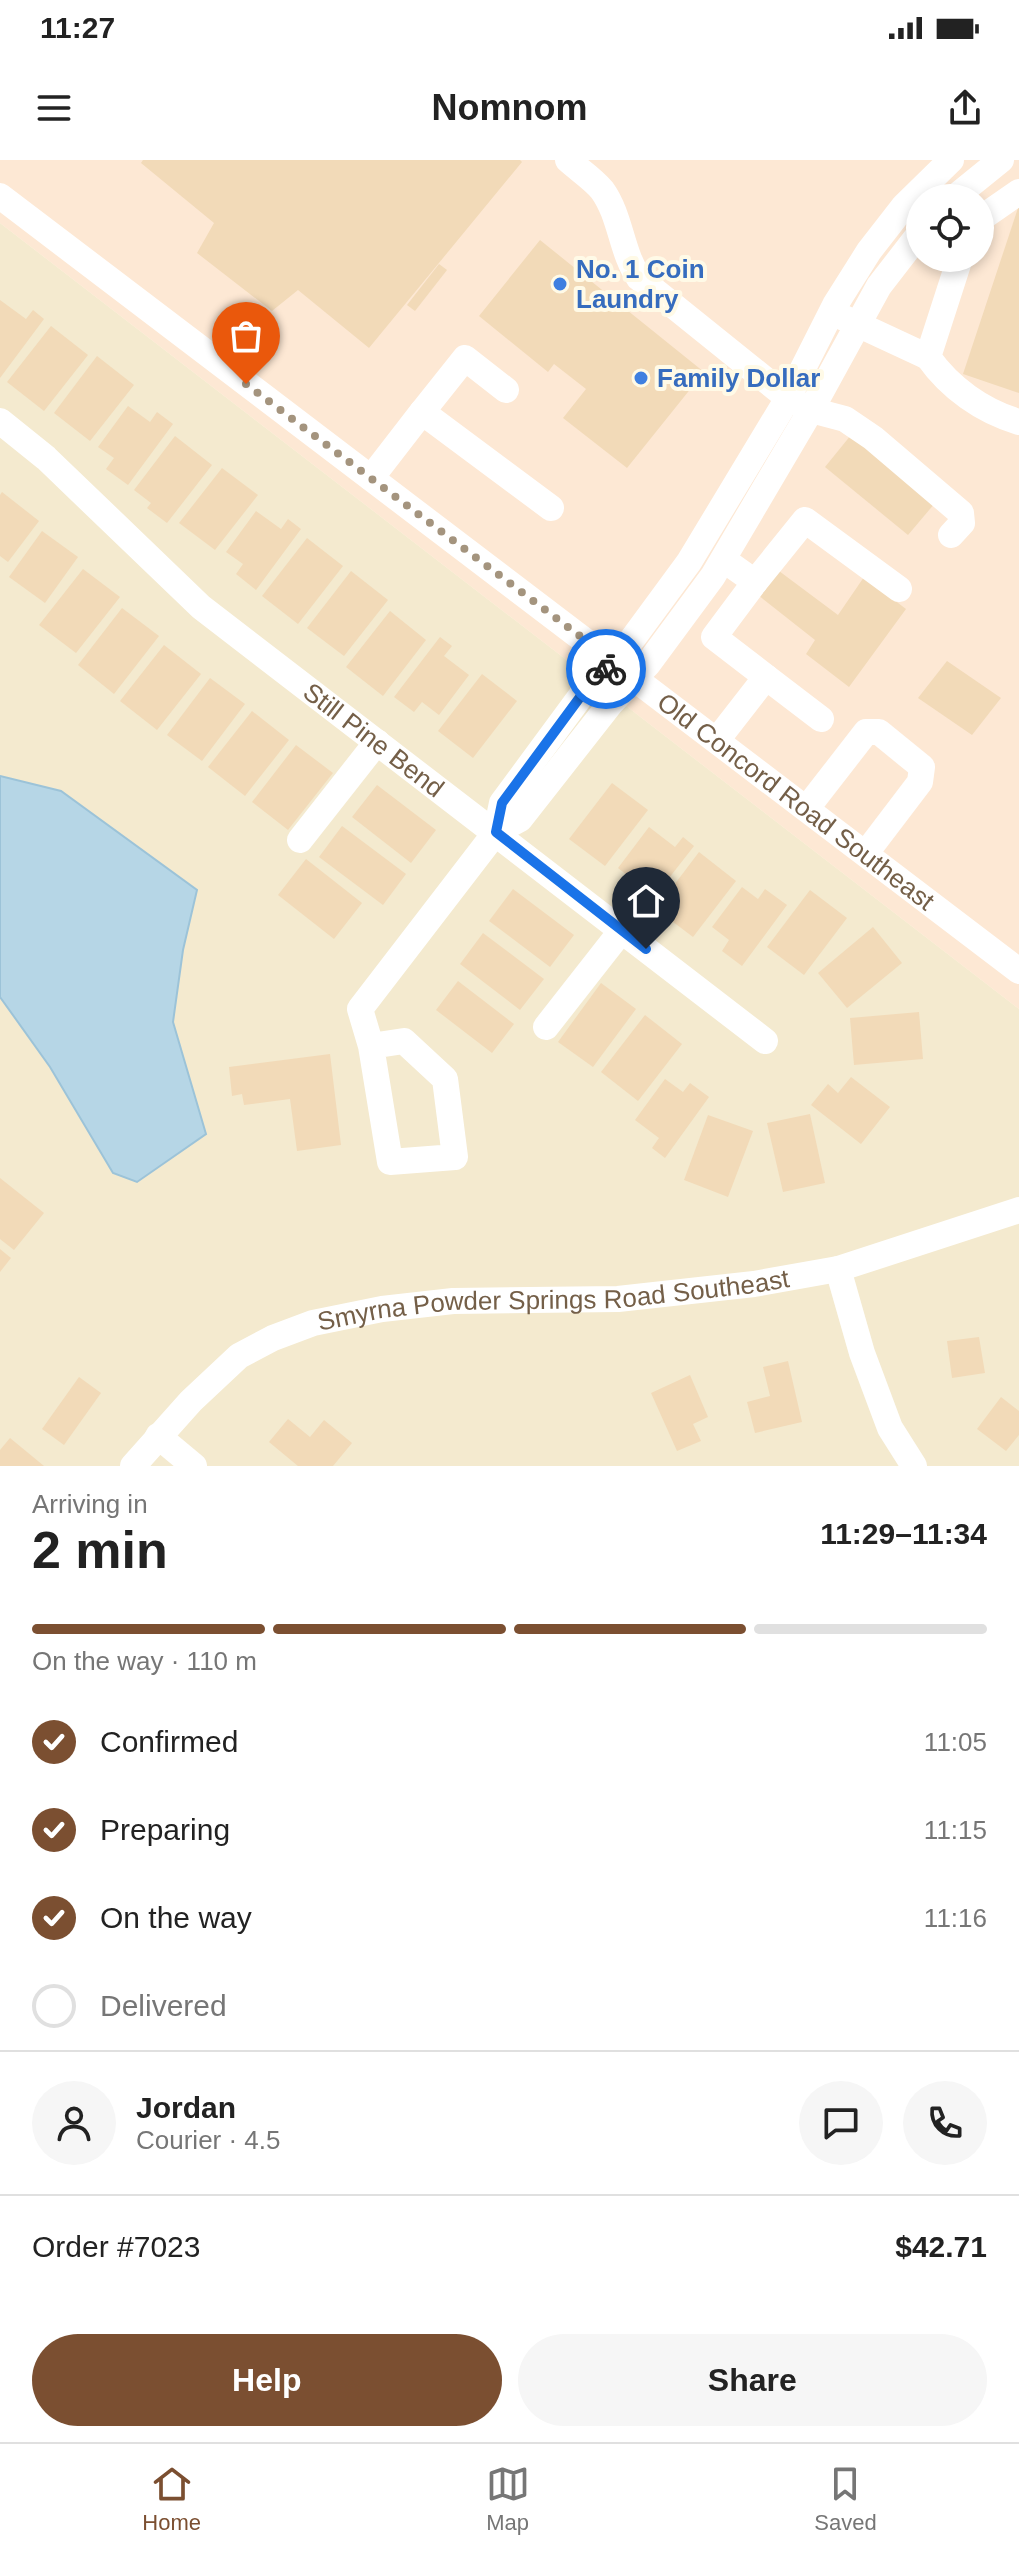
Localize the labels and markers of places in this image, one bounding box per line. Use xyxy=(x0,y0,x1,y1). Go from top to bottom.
place label: No. 1 Coin Laundry xyxy=(576,254,705,314)
marker: No. 1 Coin Laundry xyxy=(551,275,569,293)
pin xyxy=(212,302,280,384)
place label: Family Dollar xyxy=(657,363,820,393)
marker: Family Dollar xyxy=(632,369,650,387)
pin xyxy=(612,867,680,949)

